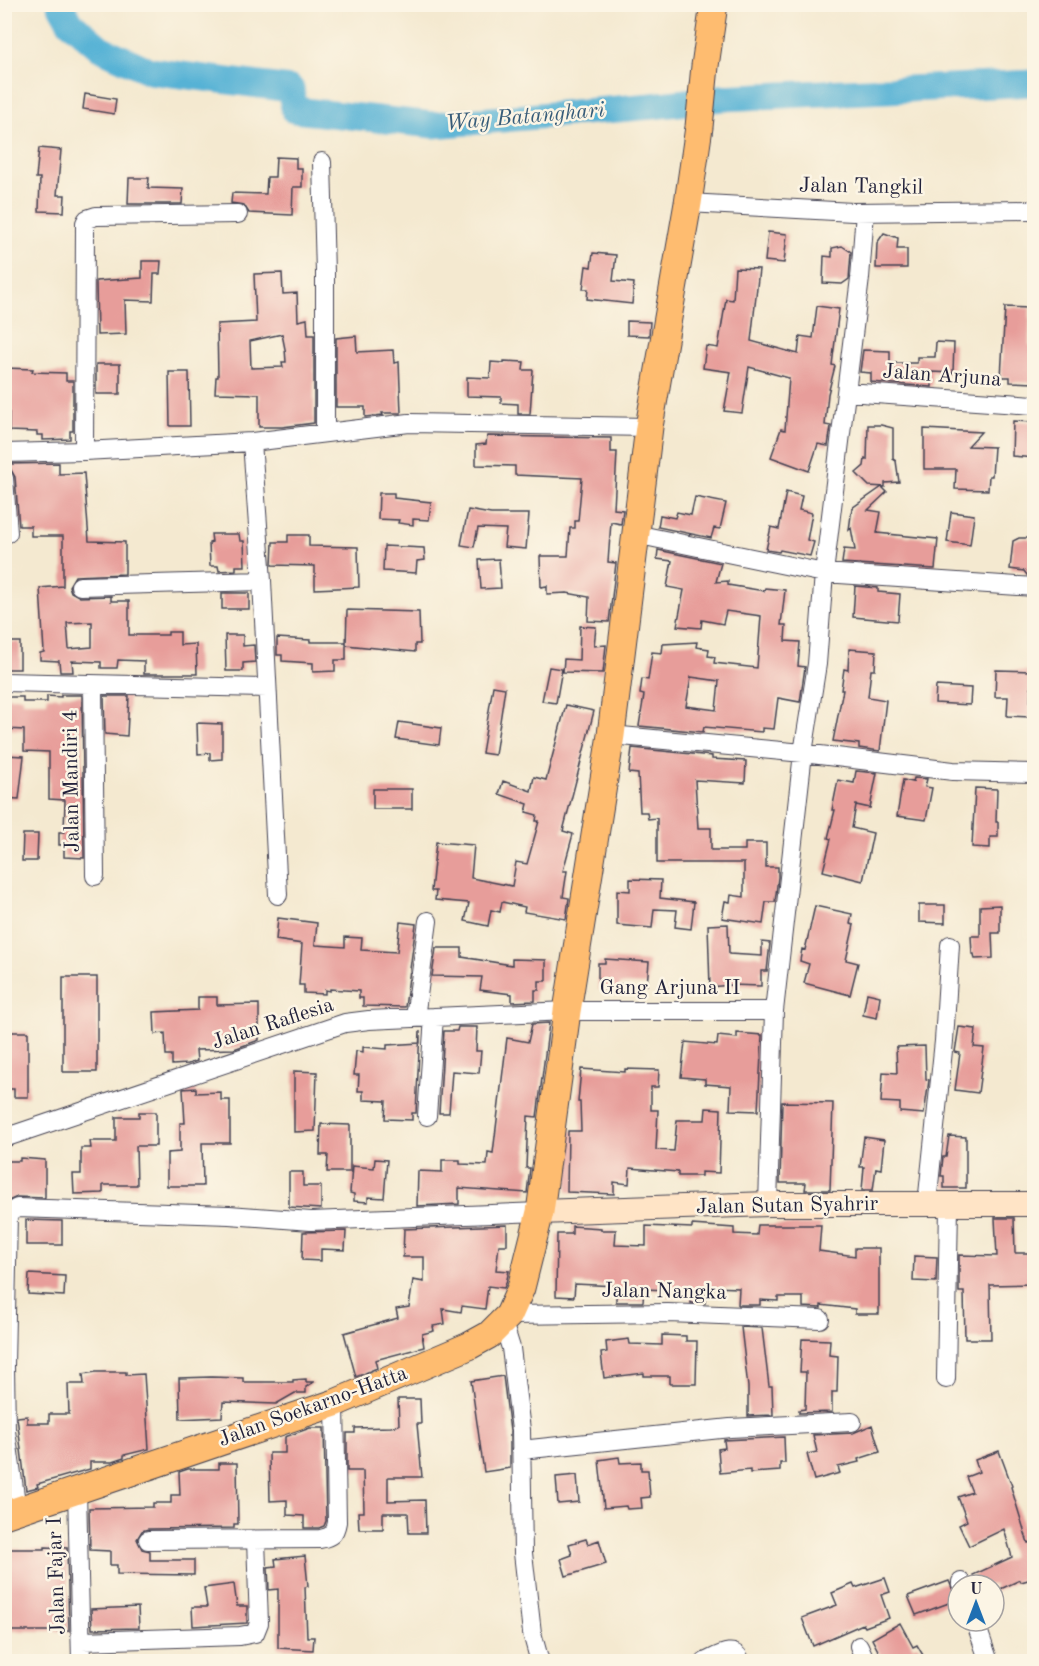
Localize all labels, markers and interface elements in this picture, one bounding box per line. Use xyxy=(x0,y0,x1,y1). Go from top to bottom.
water label: Way Batanghari xyxy=(444,99,606,135)
street label: Jalan Tangkil xyxy=(799,175,924,199)
street label: Jalan Arjuna xyxy=(882,361,1002,391)
street label: Jalan Mandiri 4 xyxy=(60,709,84,853)
street label: Gang Arjuna II xyxy=(600,978,740,999)
street label: Jalan Raflesia xyxy=(210,994,336,1054)
street label: Jalan Sutan Syahrir xyxy=(696,1194,879,1218)
street label: Jalan Nangka xyxy=(601,1280,727,1304)
street label: Jalan Soekarno-Hatta xyxy=(216,1363,410,1451)
street label: Jalan Fajar I xyxy=(44,1517,70,1635)
north arrow xyxy=(946,1573,1006,1633)
text: U xyxy=(970,1582,983,1598)

